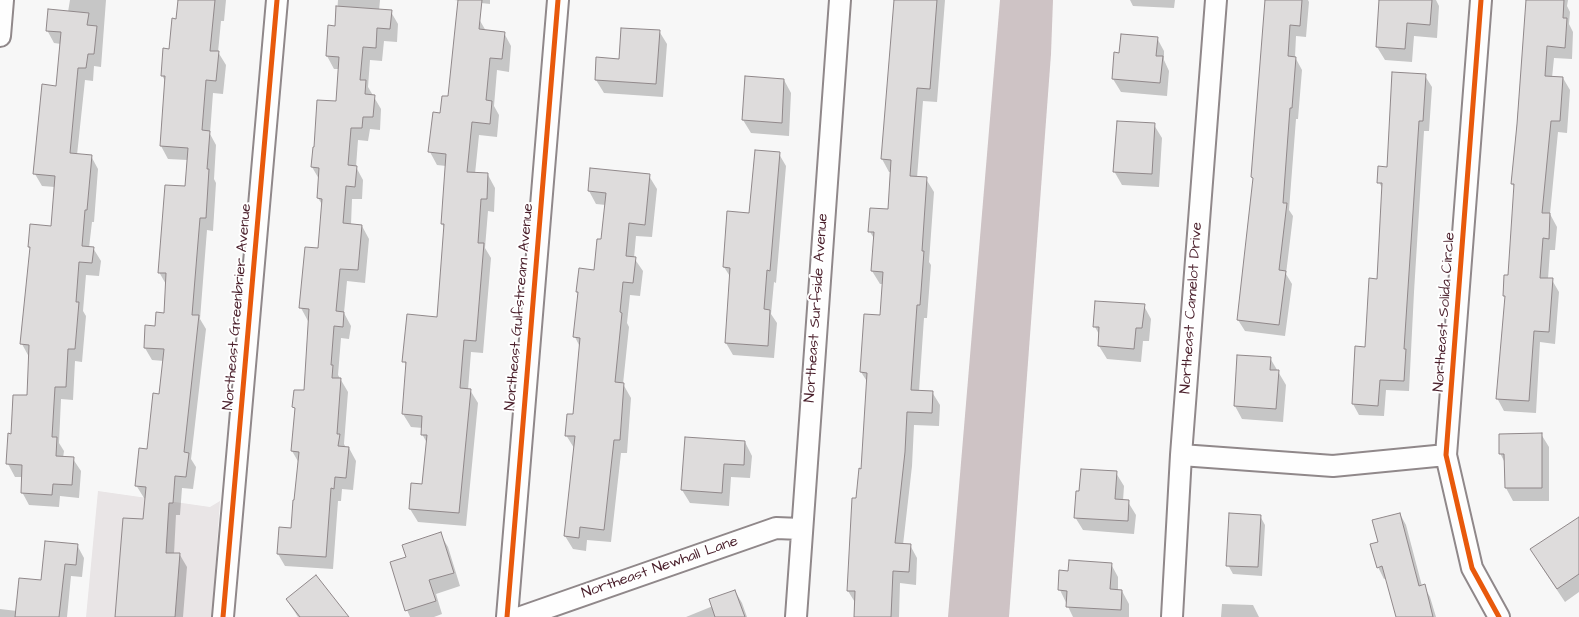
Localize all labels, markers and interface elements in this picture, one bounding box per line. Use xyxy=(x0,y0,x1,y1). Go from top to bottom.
street label: Northeast Gulfstream Avenue xyxy=(502,202,538,412)
street label: Northeast Greenbrier Avenue xyxy=(220,203,256,411)
street label: Northeast Surfside Avenue xyxy=(801,213,833,403)
street label: Northeast Camelot Drive xyxy=(1177,222,1207,394)
street label: Northeast Solida Circle xyxy=(1430,232,1460,392)
street label: Northeast Newhall Lane xyxy=(580,533,740,603)

